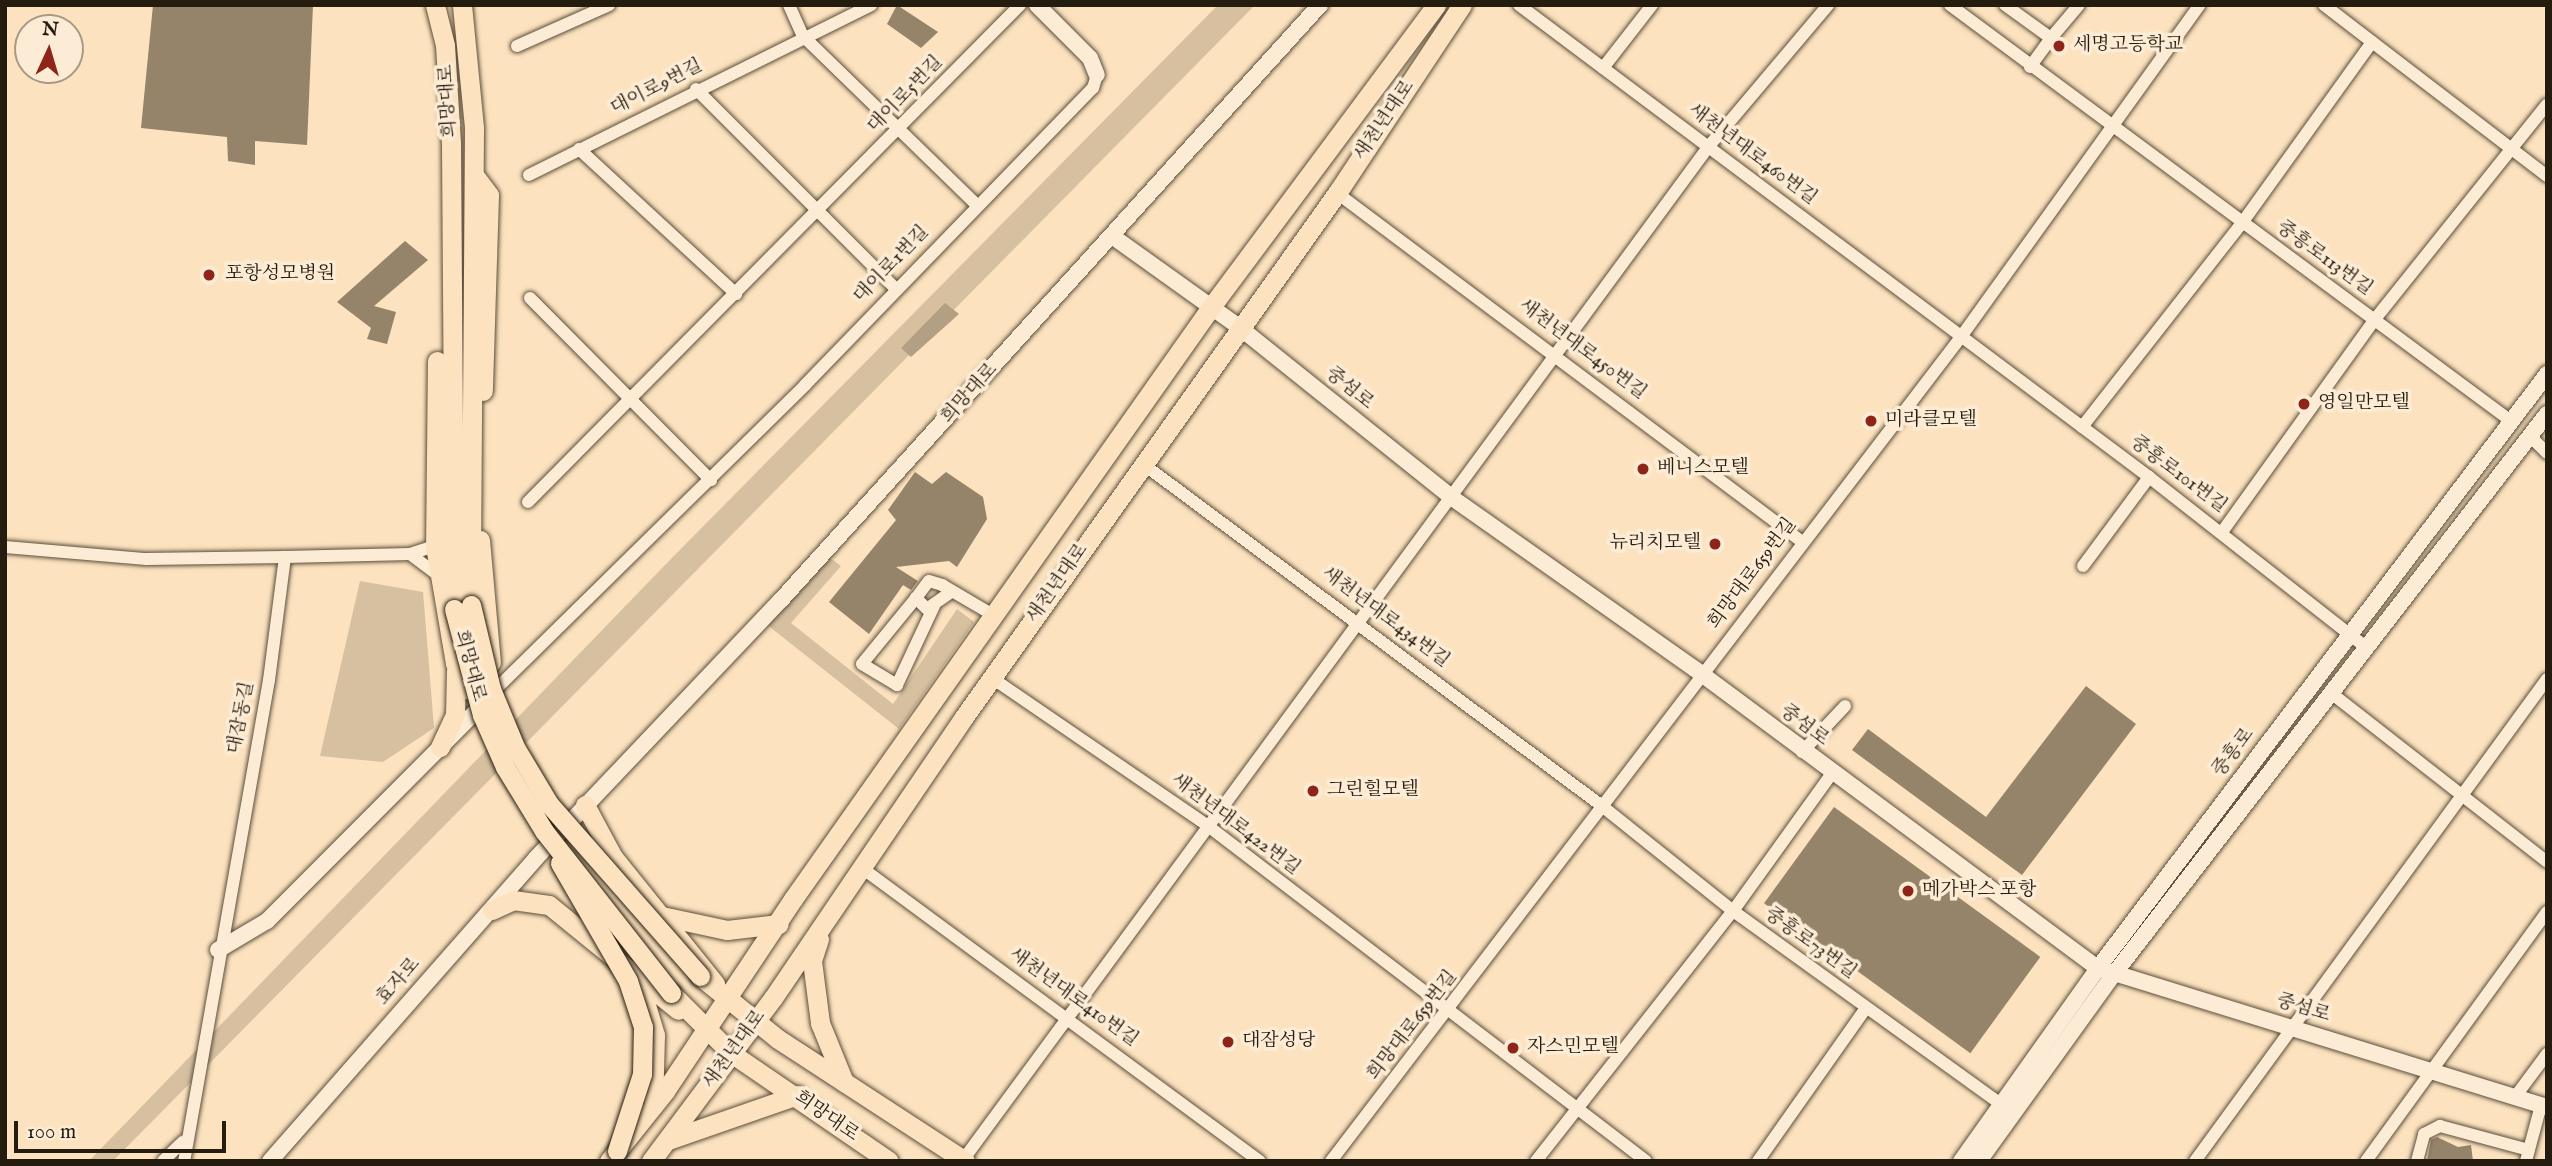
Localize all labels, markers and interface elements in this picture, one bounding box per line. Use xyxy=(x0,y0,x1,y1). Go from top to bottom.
north arrow xyxy=(14,14,84,84)
text: N xyxy=(41,18,59,43)
place label: 세명고등학교 xyxy=(2073,35,2183,57)
marker: 세명고등학교 xyxy=(2051,38,2067,54)
street label: 대이로5번길 xyxy=(864,52,948,138)
street label: 대이로9번길 xyxy=(607,55,707,121)
street label: 희망대로 xyxy=(436,64,462,138)
street label: 새천년대로 xyxy=(1350,77,1420,165)
street label: 새천년대로460번길 xyxy=(1683,99,1821,211)
street label: 중흥로113번길 xyxy=(2272,217,2376,301)
street label: 대이로1번길 xyxy=(849,222,935,308)
place label: 포항성모병원 xyxy=(225,264,335,286)
marker: 포항성모병원 xyxy=(199,265,219,285)
street label: 새천년대로450번길 xyxy=(1514,295,1650,405)
street label: 희망대로 xyxy=(937,359,1003,429)
street label: 중섬로 xyxy=(1320,363,1378,415)
place label: 영일만모텔 xyxy=(2318,393,2410,415)
marker: 영일만모텔 xyxy=(2296,396,2312,412)
place label: 미라클모텔 xyxy=(1885,410,1977,432)
marker: 미라클모텔 xyxy=(1863,413,1879,429)
street label: 중흥로101번길 xyxy=(2125,431,2231,519)
place label: 베니스모텔 xyxy=(1657,458,1749,480)
marker: 베니스모텔 xyxy=(1635,461,1651,477)
street label: 희망대로659번길 xyxy=(1704,514,1802,634)
place label: 뉴리치모텔 xyxy=(1609,533,1701,555)
marker: 뉴리치모텔 xyxy=(1707,536,1723,552)
street label: 새천년대로 xyxy=(1022,540,1094,628)
street label: 새천년대로434번길 xyxy=(1317,562,1453,674)
street label: 희망대로 xyxy=(448,628,490,704)
street label: 대잠동길 xyxy=(224,680,260,756)
street label: 중섬로 xyxy=(1775,700,1833,752)
street label: 중흥로 xyxy=(2208,724,2260,782)
street label: 새천년대로422번길 xyxy=(1166,769,1304,881)
place label: 그린힐모텔 xyxy=(1327,780,1419,802)
marker: 그린힐모텔 xyxy=(1305,783,1321,799)
place label: 메가박스 포항 xyxy=(1922,880,2036,902)
marker: 메가박스 포항 xyxy=(1900,883,1916,899)
street label: 중흥로73번길 xyxy=(1760,903,1860,985)
street label: 새천년대로410번길 xyxy=(1004,943,1142,1053)
street label: 효자로 xyxy=(372,954,426,1010)
street label: 희망대로659번길 xyxy=(1363,966,1463,1086)
street label: 중섬로 xyxy=(2273,990,2333,1028)
street label: 새천년대로 xyxy=(699,1006,771,1094)
place label: 대잠성당 xyxy=(1242,1031,1315,1053)
marker: 대잠성당 xyxy=(1220,1034,1236,1050)
place label: 자스민모텔 xyxy=(1527,1037,1619,1059)
marker: 자스민모텔 xyxy=(1505,1040,1521,1056)
street label: 희망대로 xyxy=(789,1087,863,1147)
scale bar xyxy=(18,1106,229,1150)
text: 100 m xyxy=(27,1119,76,1146)

